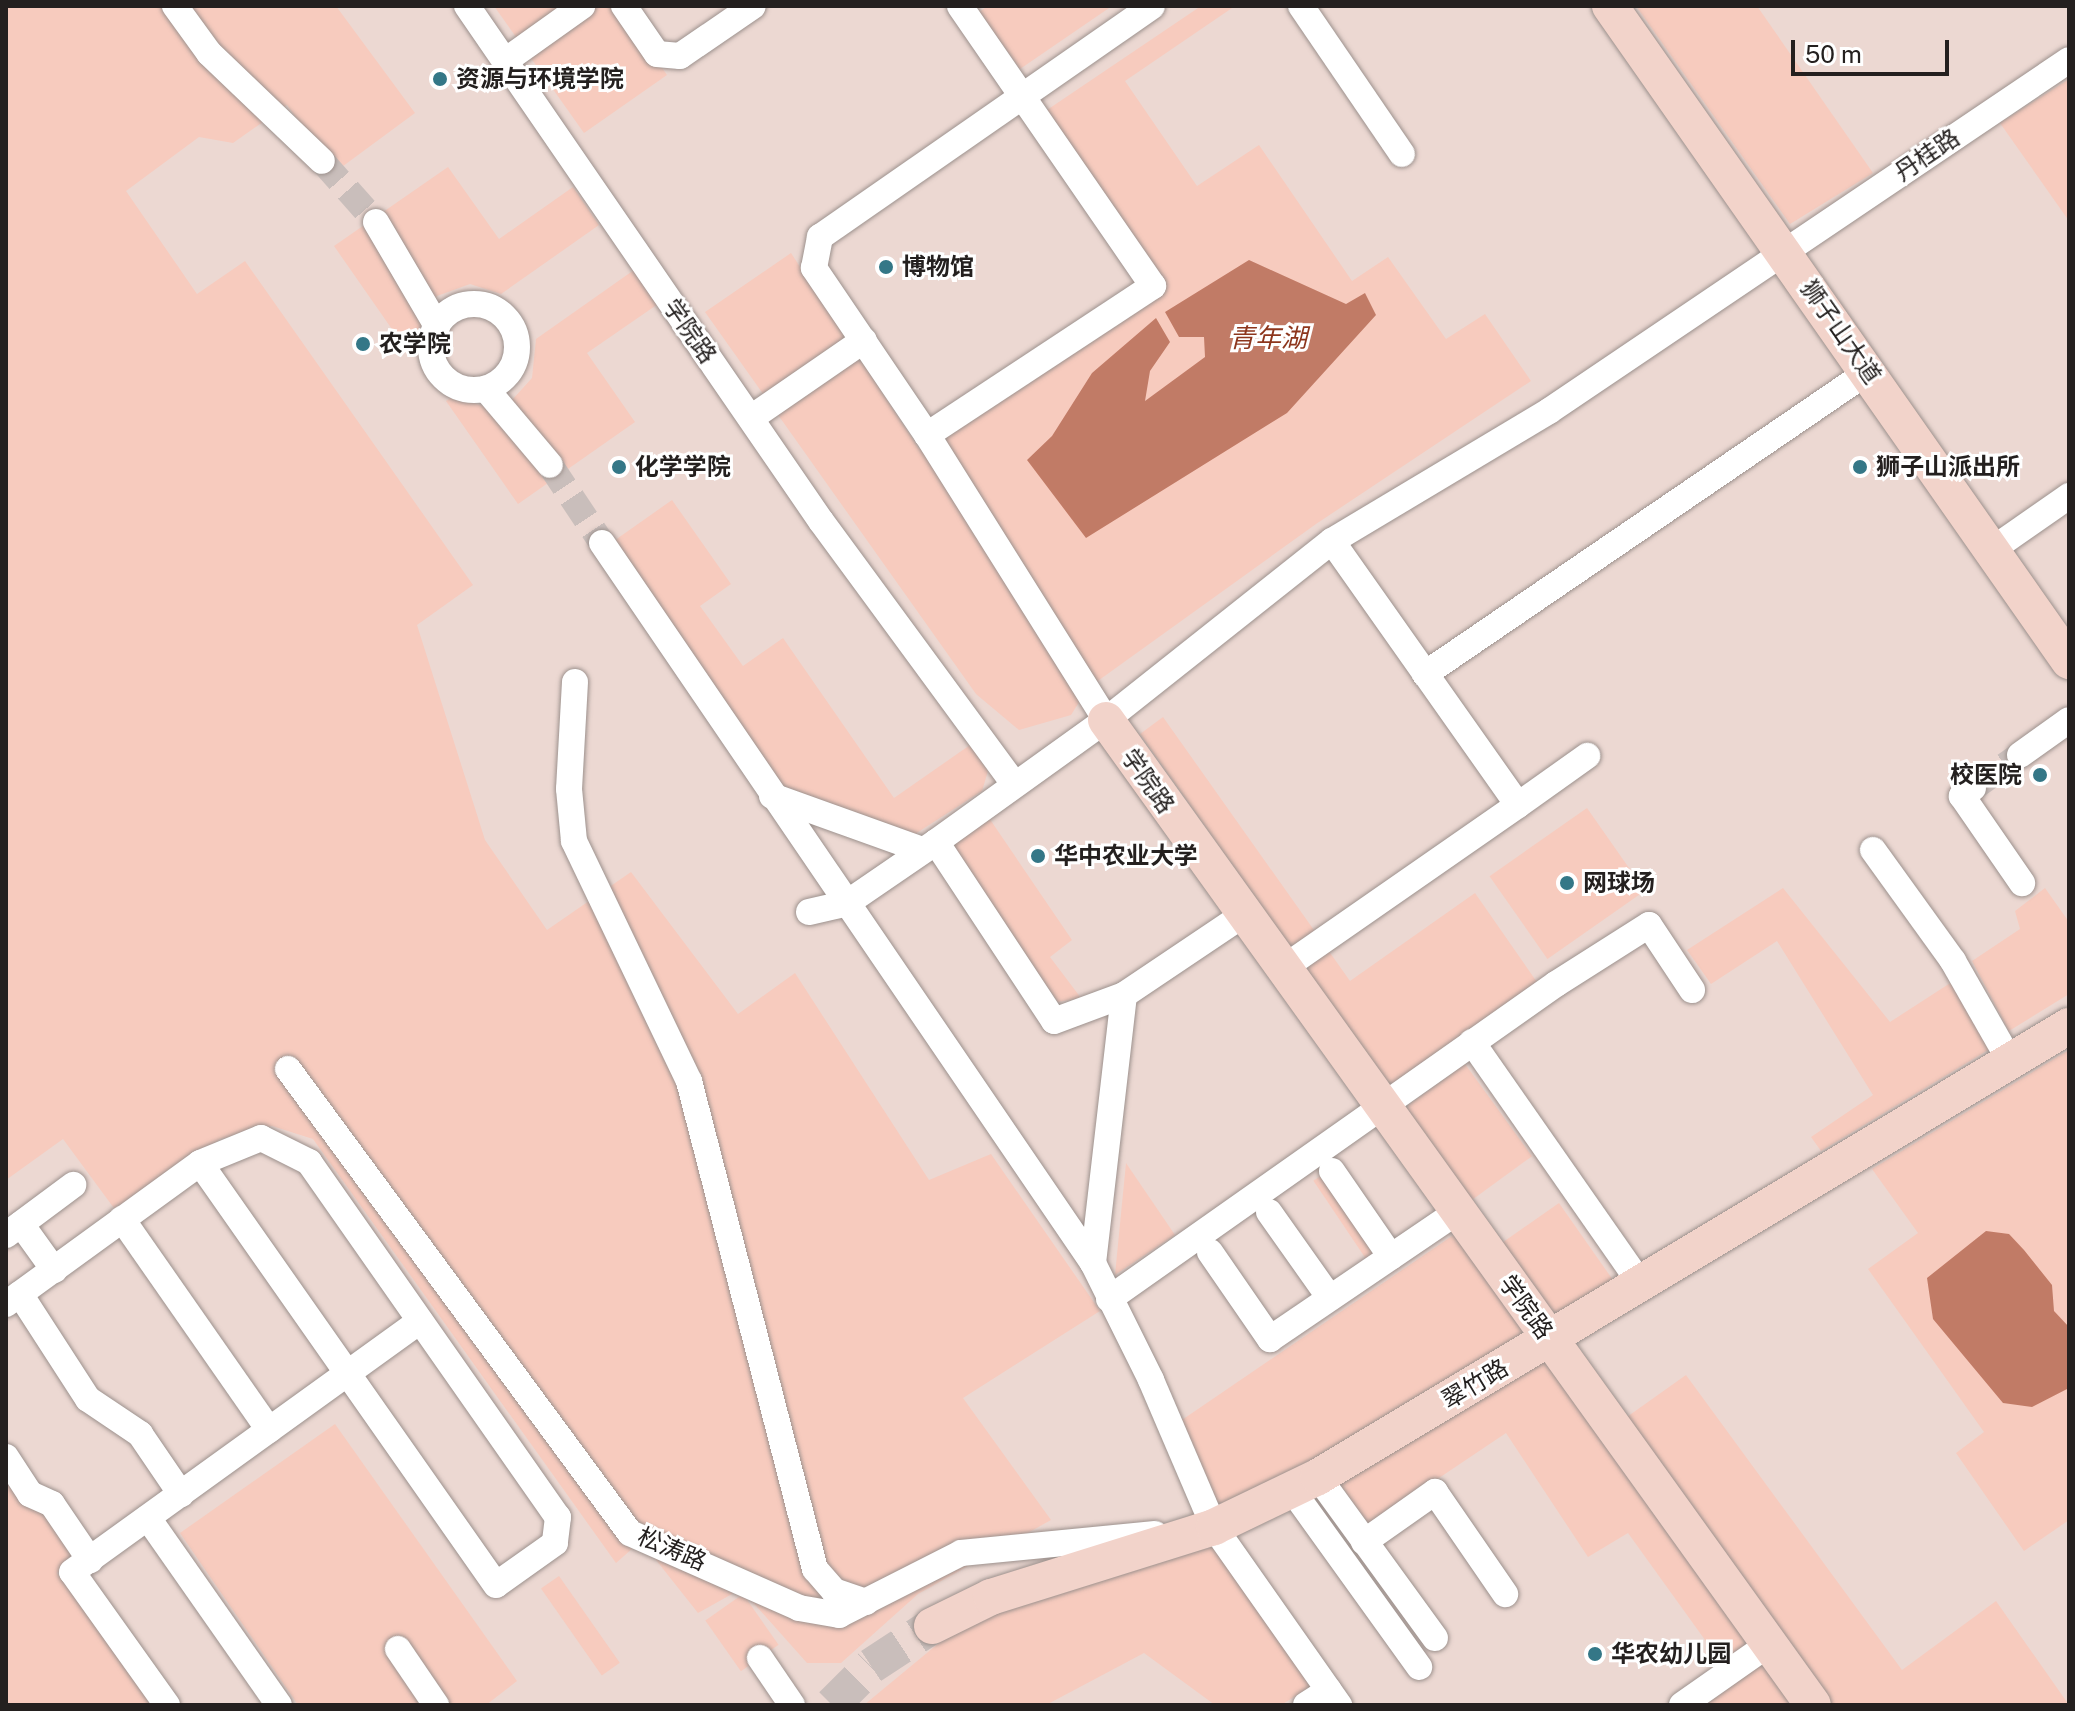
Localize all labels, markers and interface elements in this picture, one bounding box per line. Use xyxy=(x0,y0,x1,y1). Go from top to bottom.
scale bar xyxy=(1795,24,1953,74)
text: 50 m xyxy=(1805,40,1862,68)
place label: 资源与环境学院 xyxy=(456,65,624,93)
marker: 资源与环境学院 xyxy=(431,70,449,88)
street label: 丹桂路 xyxy=(1889,123,1965,187)
place label: 博物馆 xyxy=(902,253,974,281)
marker: 博物馆 xyxy=(877,258,895,276)
street label: 狮子山大道 xyxy=(1795,275,1887,389)
street label: 学院路 xyxy=(658,293,722,369)
water label: 青年湖 xyxy=(1229,322,1307,354)
place label: 农学院 xyxy=(379,330,451,358)
marker: 农学院 xyxy=(354,335,372,353)
place label: 化学学院 xyxy=(635,453,731,481)
place label: 狮子山派出所 xyxy=(1876,453,2020,481)
marker: 化学学院 xyxy=(610,458,628,476)
marker: 狮子山派出所 xyxy=(1851,458,1869,476)
street label: 学院路 xyxy=(1116,743,1180,819)
place label: 校医院 xyxy=(1950,761,2022,789)
marker: 校医院 xyxy=(2029,764,2051,786)
place label: 华中农业大学 xyxy=(1054,842,1198,870)
marker: 华中农业大学 xyxy=(1029,847,1047,865)
place label: 网球场 xyxy=(1583,869,1655,897)
marker: 网球场 xyxy=(1558,874,1576,892)
street label: 学院路 xyxy=(1493,1269,1559,1345)
street label: 翠竹路 xyxy=(1437,1353,1513,1415)
street label: 松涛路 xyxy=(633,1522,711,1576)
place label: 华农幼儿园 xyxy=(1611,1640,1731,1668)
marker: 华农幼儿园 xyxy=(1586,1645,1604,1663)

